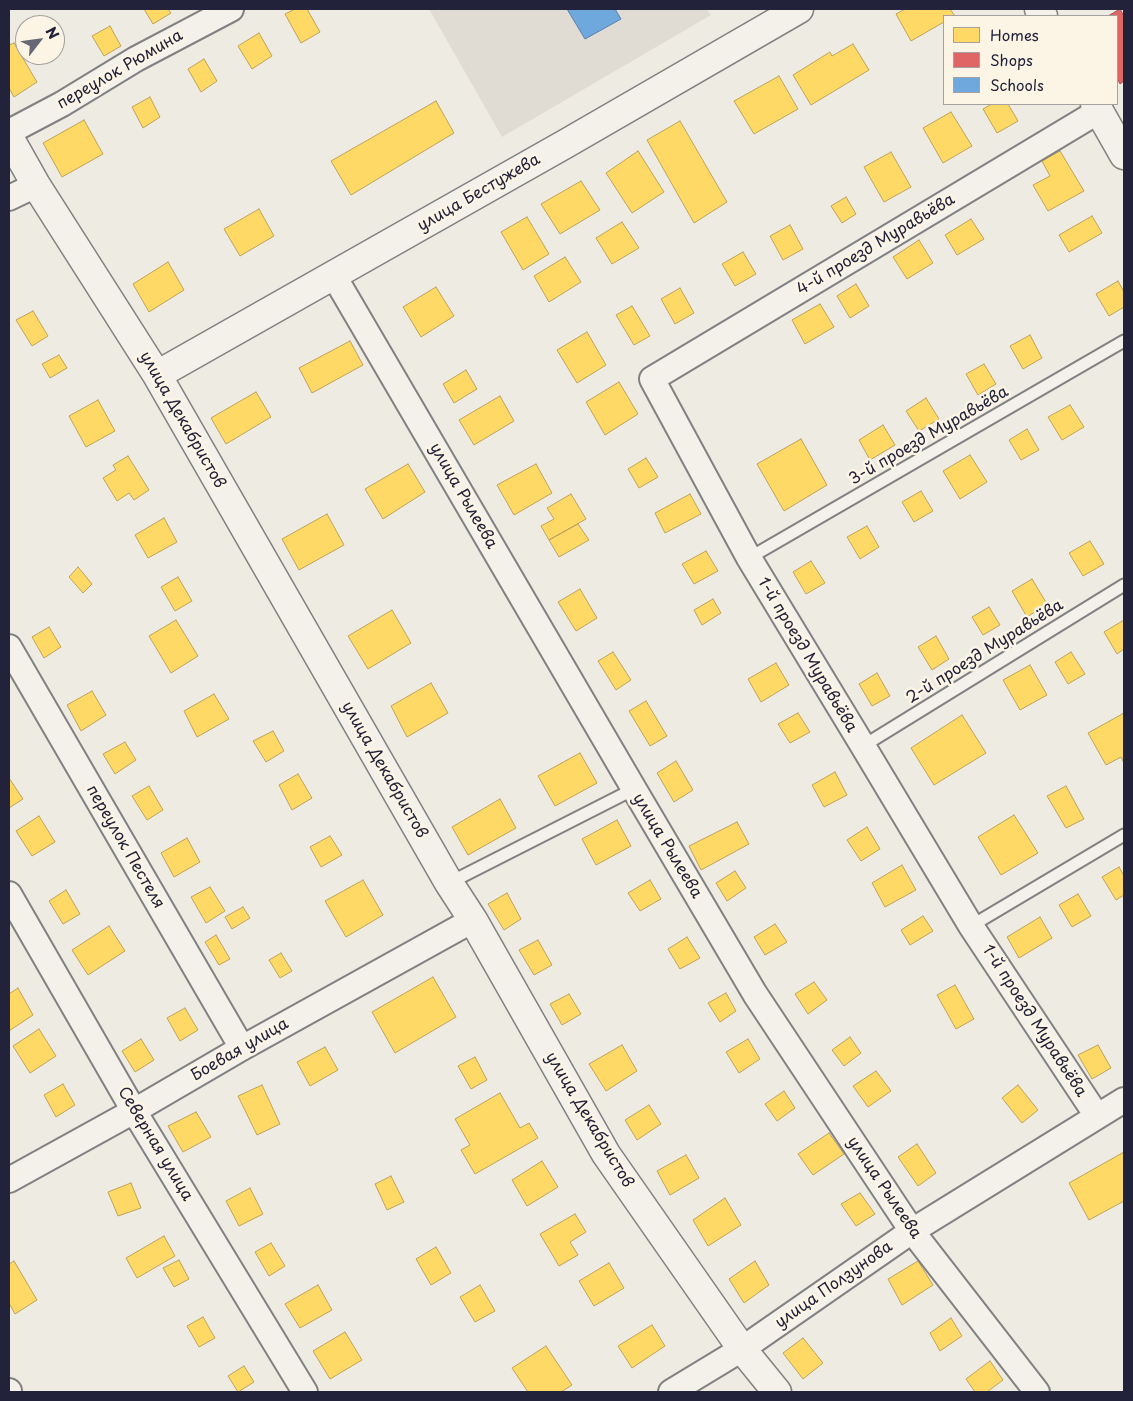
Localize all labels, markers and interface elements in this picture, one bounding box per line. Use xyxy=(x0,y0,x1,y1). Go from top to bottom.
north arrow xyxy=(15,15,65,65)
legend xyxy=(943,15,1118,105)
text: N xyxy=(41,23,64,43)
text: Homes xyxy=(990,23,1039,46)
street label: переулок Рюмина xyxy=(54,26,186,114)
text: Shops xyxy=(990,48,1033,71)
text: Schools xyxy=(990,73,1044,96)
street label: улица Бестужева xyxy=(414,150,544,236)
street label: 4-й проезд Муравьёва xyxy=(794,190,958,300)
street label: улица Декабристов xyxy=(135,348,229,492)
street label: 3-й проезд Муравьёва xyxy=(846,383,1012,489)
street label: улица Рылеева xyxy=(425,440,501,552)
street label: 1-й проезд Муравьёва xyxy=(753,574,861,736)
street label: 2-й проезд Муравьёва xyxy=(903,596,1067,708)
street label: улица Декабристов xyxy=(337,698,431,842)
street label: переулок Пестеля xyxy=(82,782,168,912)
street label: улица Рылеева xyxy=(628,790,706,902)
street label: 1-й проезд Муравьёва xyxy=(978,941,1090,1101)
street label: Боевая улица xyxy=(188,1014,292,1086)
street label: улица Декабристов xyxy=(541,1049,637,1191)
street label: Северная улица xyxy=(113,1084,197,1204)
street label: улица Рылеева xyxy=(843,1133,925,1243)
street label: улица Ползунова xyxy=(772,1237,896,1333)

